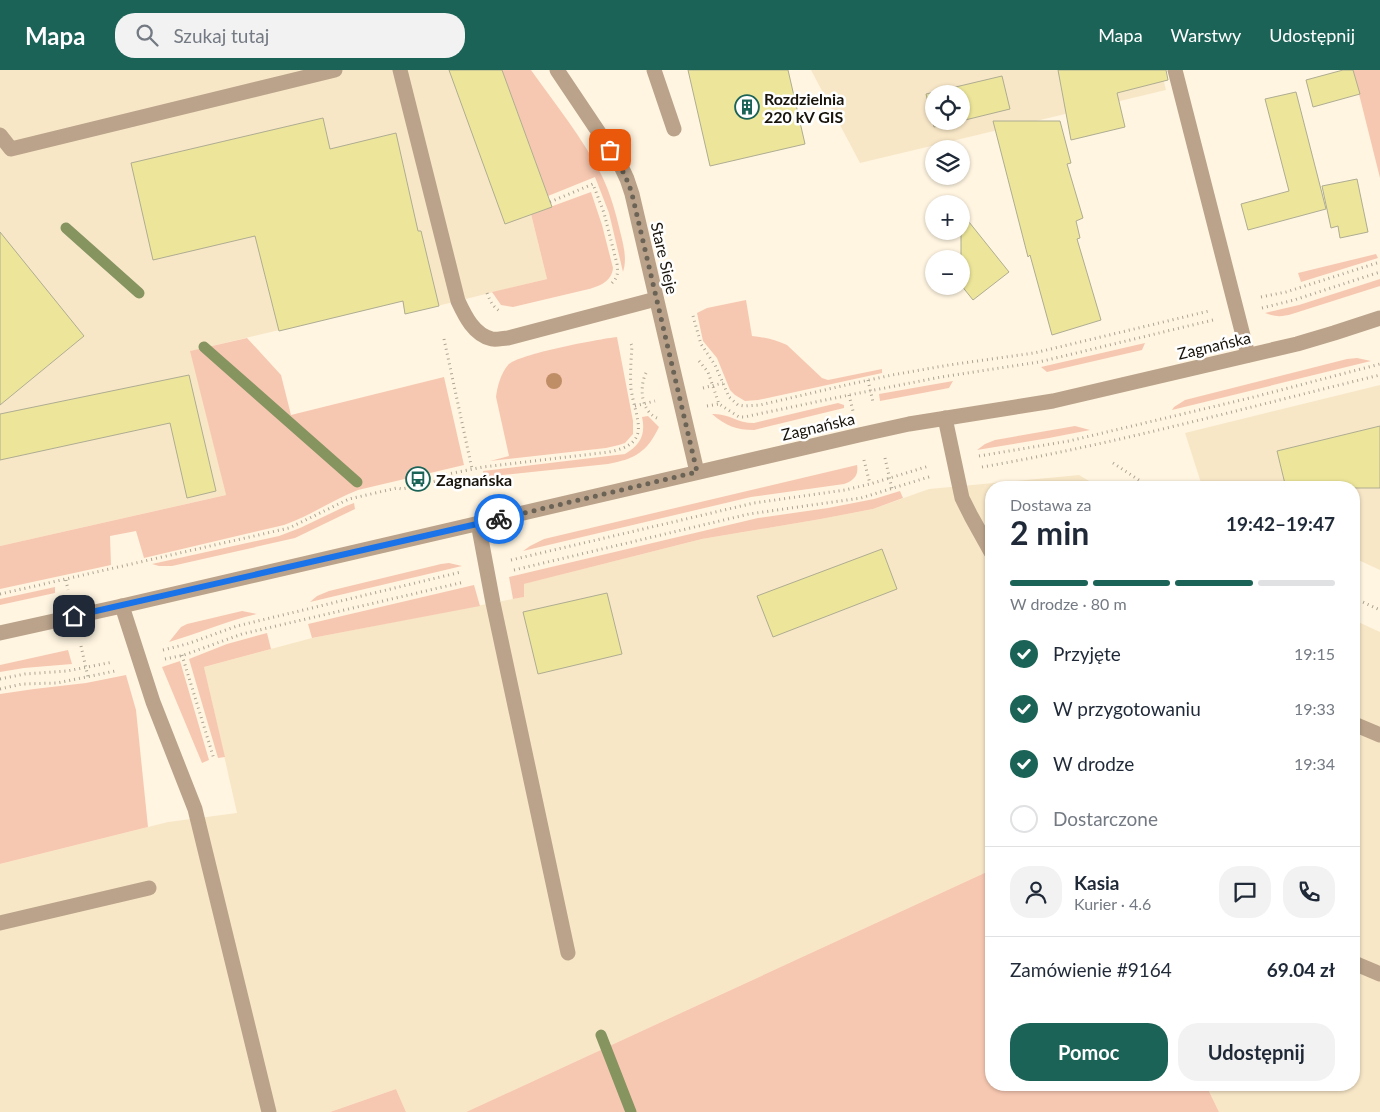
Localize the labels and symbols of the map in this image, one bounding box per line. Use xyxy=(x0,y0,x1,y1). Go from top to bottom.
place label: Rozdzielnia 220 kV GIS xyxy=(764,89,844,126)
building icon: Rozdzielnia 220 kV GIS xyxy=(734,94,760,120)
pin xyxy=(589,129,631,171)
street label: Stare Sieje xyxy=(648,220,682,296)
street label: Zagnańska xyxy=(1175,327,1253,363)
street label: Zagnańska xyxy=(779,408,857,444)
bus stop icon: Zagnańska xyxy=(405,466,431,492)
place label: Zagnańska xyxy=(436,470,512,489)
courier xyxy=(474,494,524,544)
pin xyxy=(53,595,95,637)

